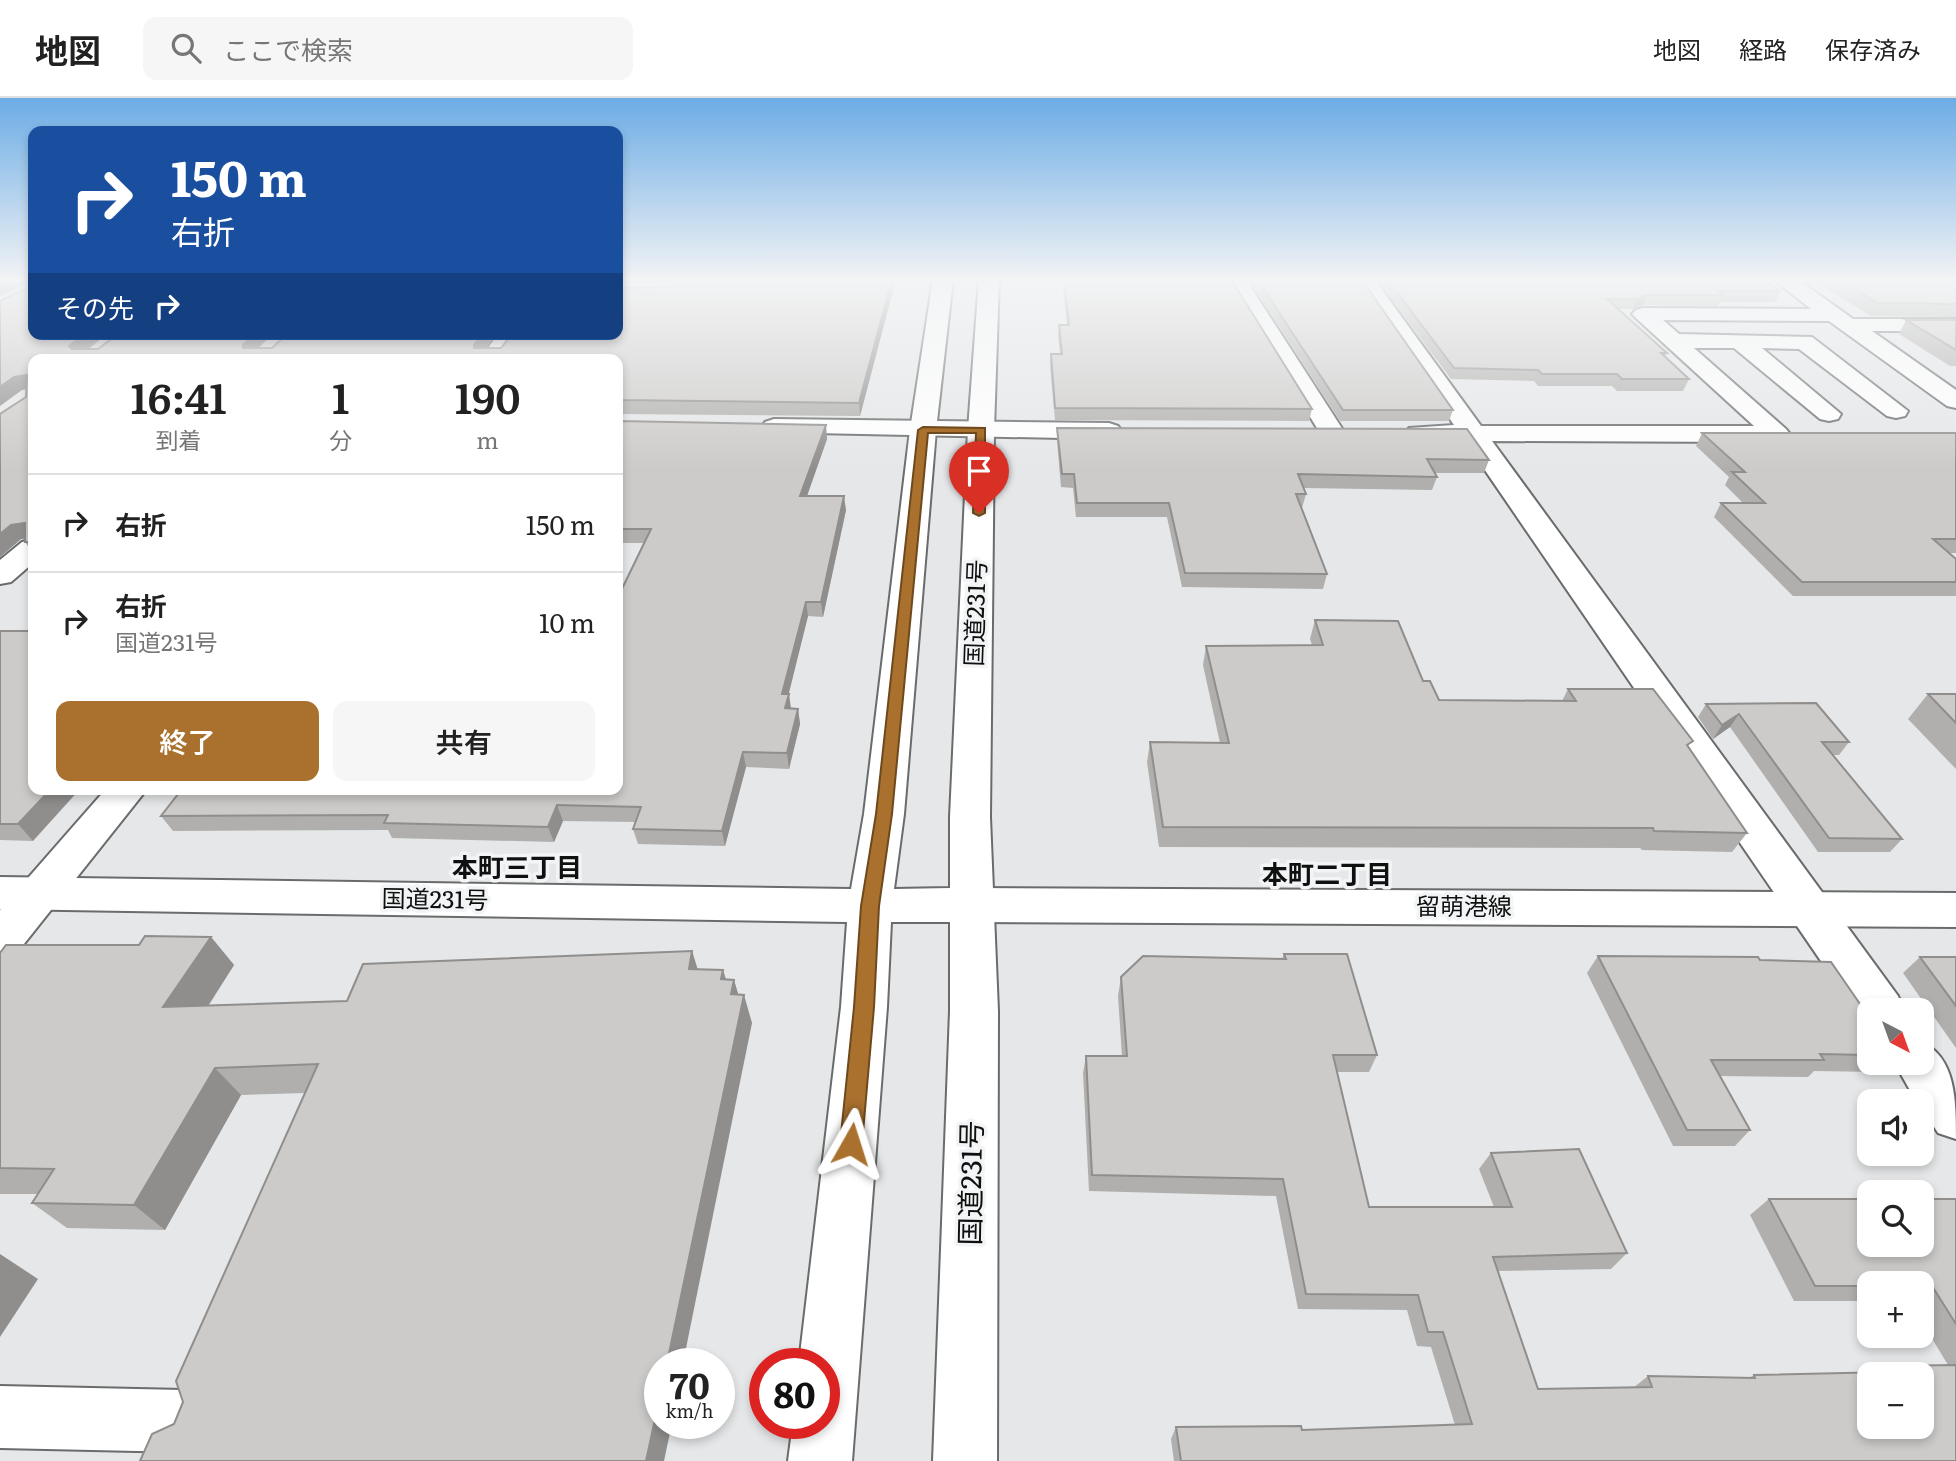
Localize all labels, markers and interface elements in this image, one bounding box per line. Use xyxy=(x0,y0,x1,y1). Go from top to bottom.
search box xyxy=(143,17,633,80)
text: 地図 xyxy=(35,24,101,73)
icon: search xyxy=(167,29,205,67)
text: ここで検索 xyxy=(223,29,353,68)
text: 地図 xyxy=(1653,31,1701,66)
text: 経路 xyxy=(1739,31,1787,66)
text: 保存済み xyxy=(1825,31,1921,66)
text: 150 m xyxy=(171,139,307,212)
icon: right xyxy=(56,154,147,245)
text: 右折 xyxy=(171,206,235,254)
text: その先 xyxy=(56,287,134,326)
icon: right xyxy=(148,287,186,325)
text: 16:41 xyxy=(131,365,226,427)
text: 1 xyxy=(332,365,349,427)
text: 190 xyxy=(455,365,520,427)
text: 到着 xyxy=(156,422,202,456)
text: 分 xyxy=(329,422,352,456)
text: m xyxy=(476,422,499,456)
pin xyxy=(949,441,1009,513)
icon: arrive xyxy=(960,452,998,490)
icon: right xyxy=(56,504,94,542)
text: 右折 xyxy=(115,504,167,543)
text: 150 m xyxy=(526,504,595,543)
street label: 国道231号 xyxy=(954,559,993,667)
text: 右折 xyxy=(115,585,167,624)
icon: right xyxy=(56,602,94,640)
text: 10 m xyxy=(539,602,595,641)
text: 国道231号 xyxy=(115,624,218,658)
button: 終了 xyxy=(56,701,319,781)
button: 共有 xyxy=(333,701,595,781)
district label: 本町三丁目 xyxy=(452,846,582,885)
district label: 本町二丁目 xyxy=(1262,853,1392,892)
street label: 国道231号 xyxy=(381,879,489,916)
street label: 留萌港線 xyxy=(1416,887,1512,922)
north arrow xyxy=(1857,998,1934,1074)
map controls xyxy=(1857,998,1934,1439)
button: sound xyxy=(1857,1089,1934,1166)
position arrow xyxy=(814,1107,888,1181)
street label: 国道231号 xyxy=(947,1120,991,1246)
button: search xyxy=(1857,1180,1934,1257)
button: + xyxy=(1857,1271,1934,1348)
speed limit sign: 80 xyxy=(749,1348,840,1439)
text: 70 xyxy=(669,1358,710,1410)
button: − xyxy=(1857,1362,1934,1439)
text: km/h xyxy=(666,1397,713,1424)

